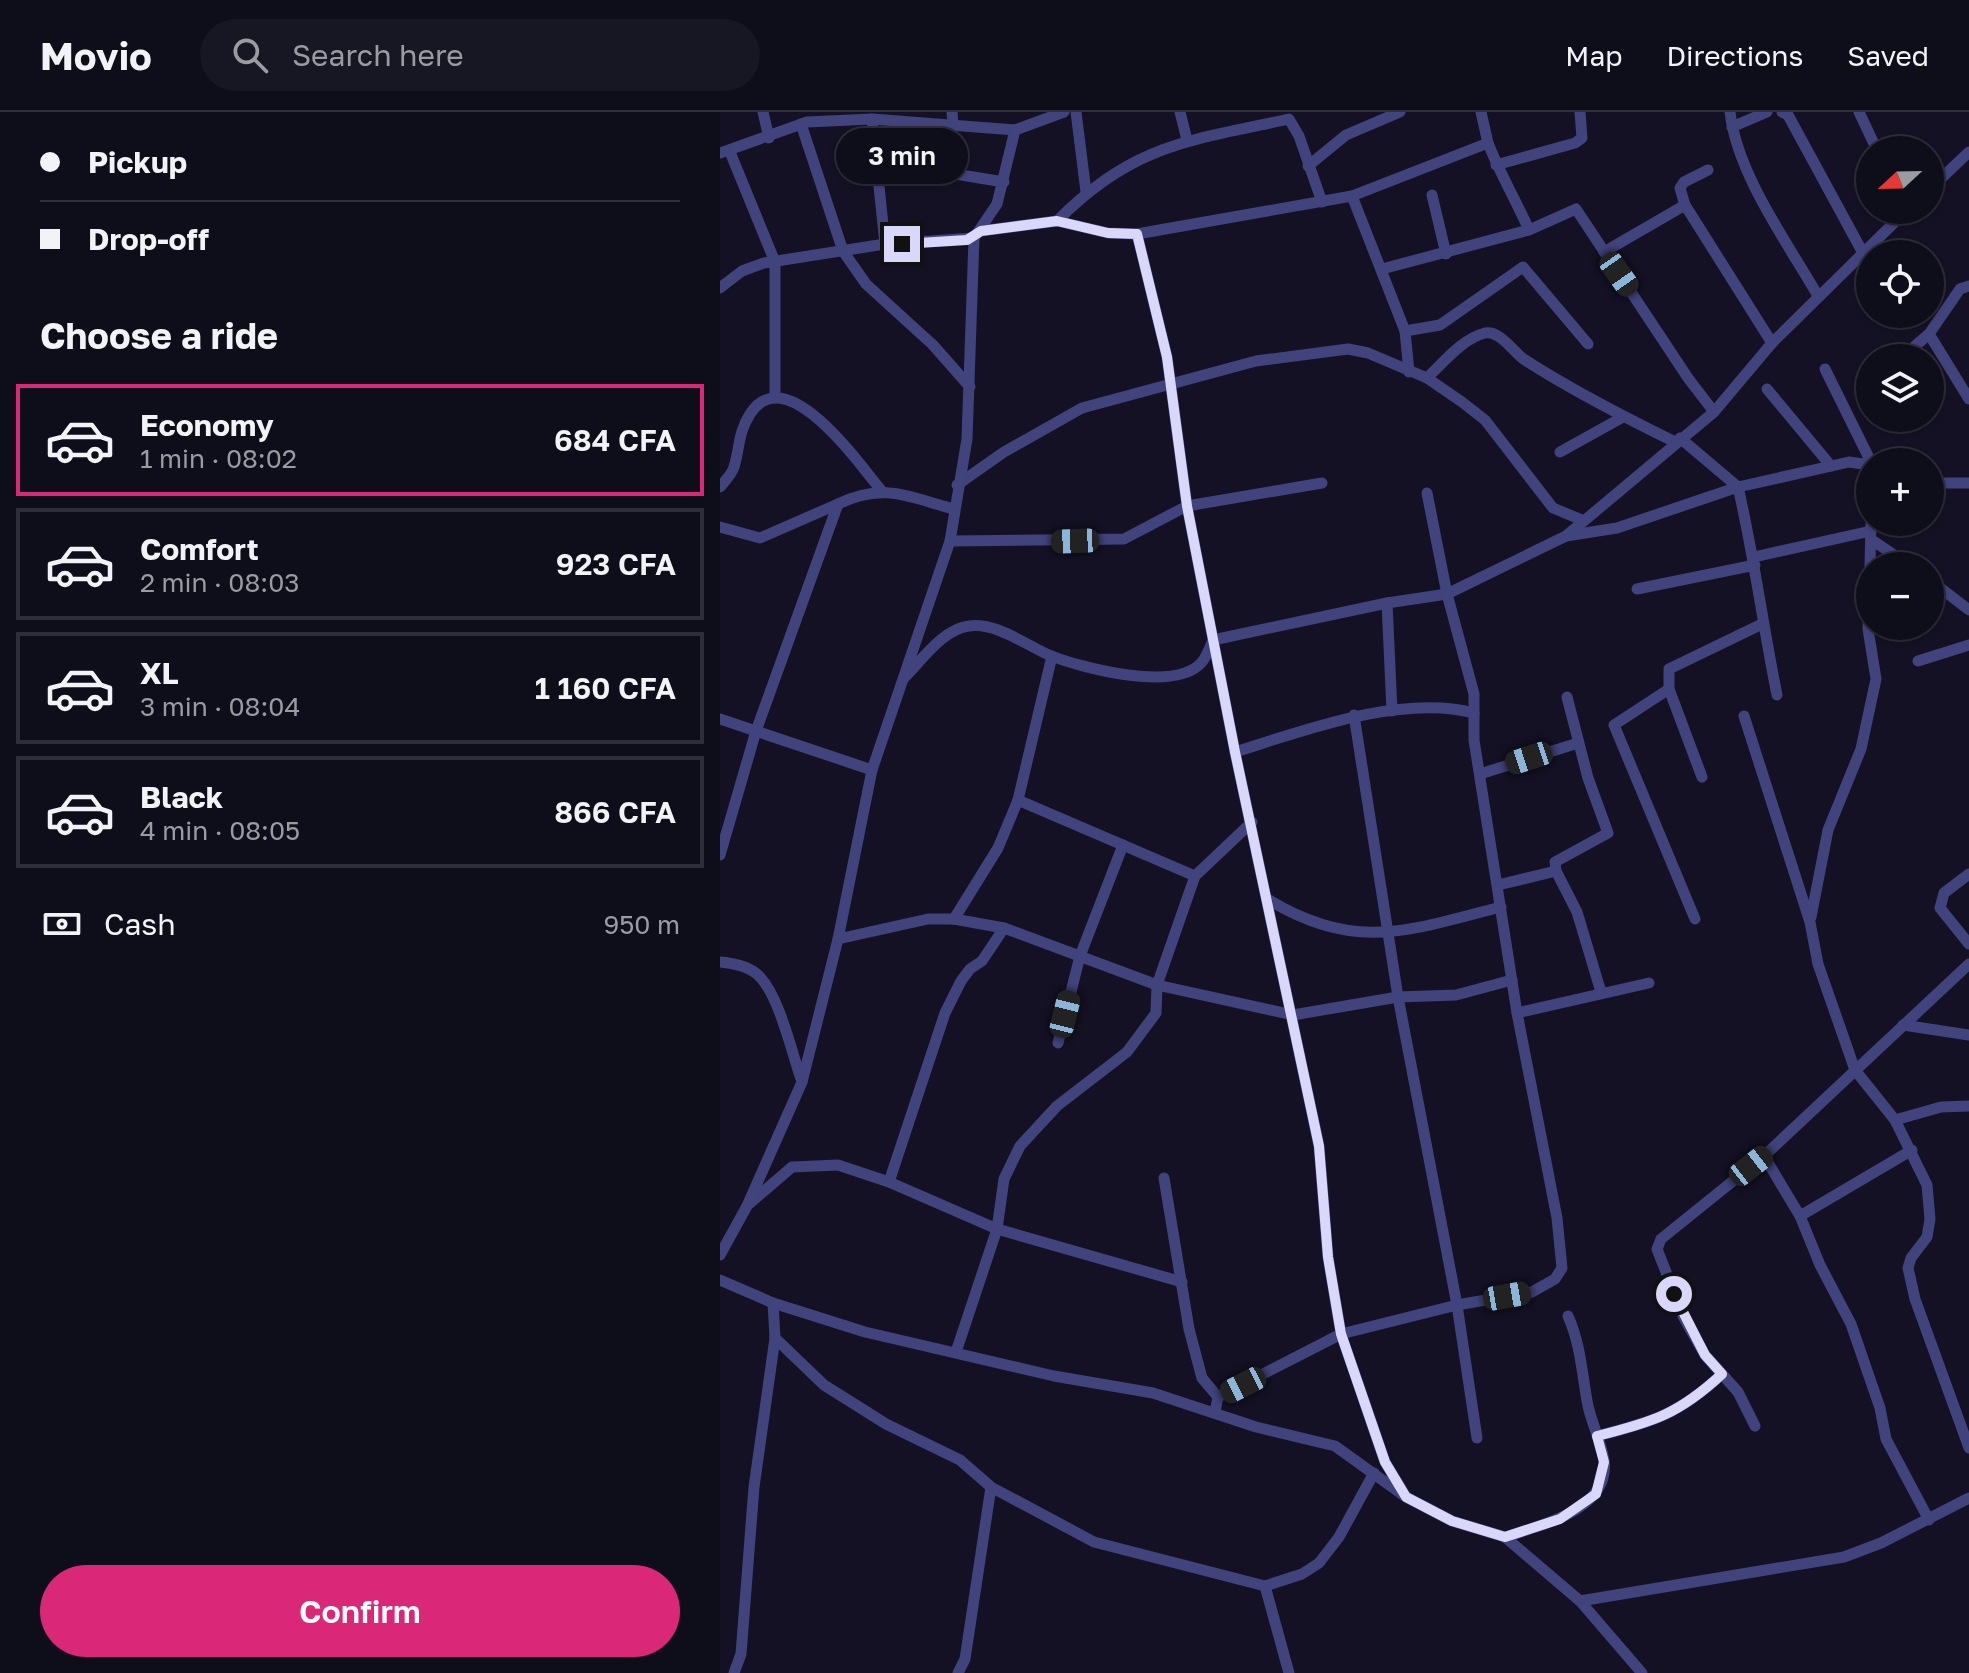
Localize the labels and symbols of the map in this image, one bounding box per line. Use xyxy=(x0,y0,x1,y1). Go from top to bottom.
callout: 3 min xyxy=(836,128,968,184)
north arrow xyxy=(1856,136,1944,224)
route end xyxy=(884,226,920,262)
car xyxy=(1595,247,1643,301)
car xyxy=(1051,528,1099,554)
car xyxy=(1502,739,1556,777)
car xyxy=(1048,988,1082,1040)
car xyxy=(1725,1142,1777,1190)
route start xyxy=(1656,1276,1692,1312)
car xyxy=(1481,1280,1533,1312)
car xyxy=(1216,1363,1270,1407)

